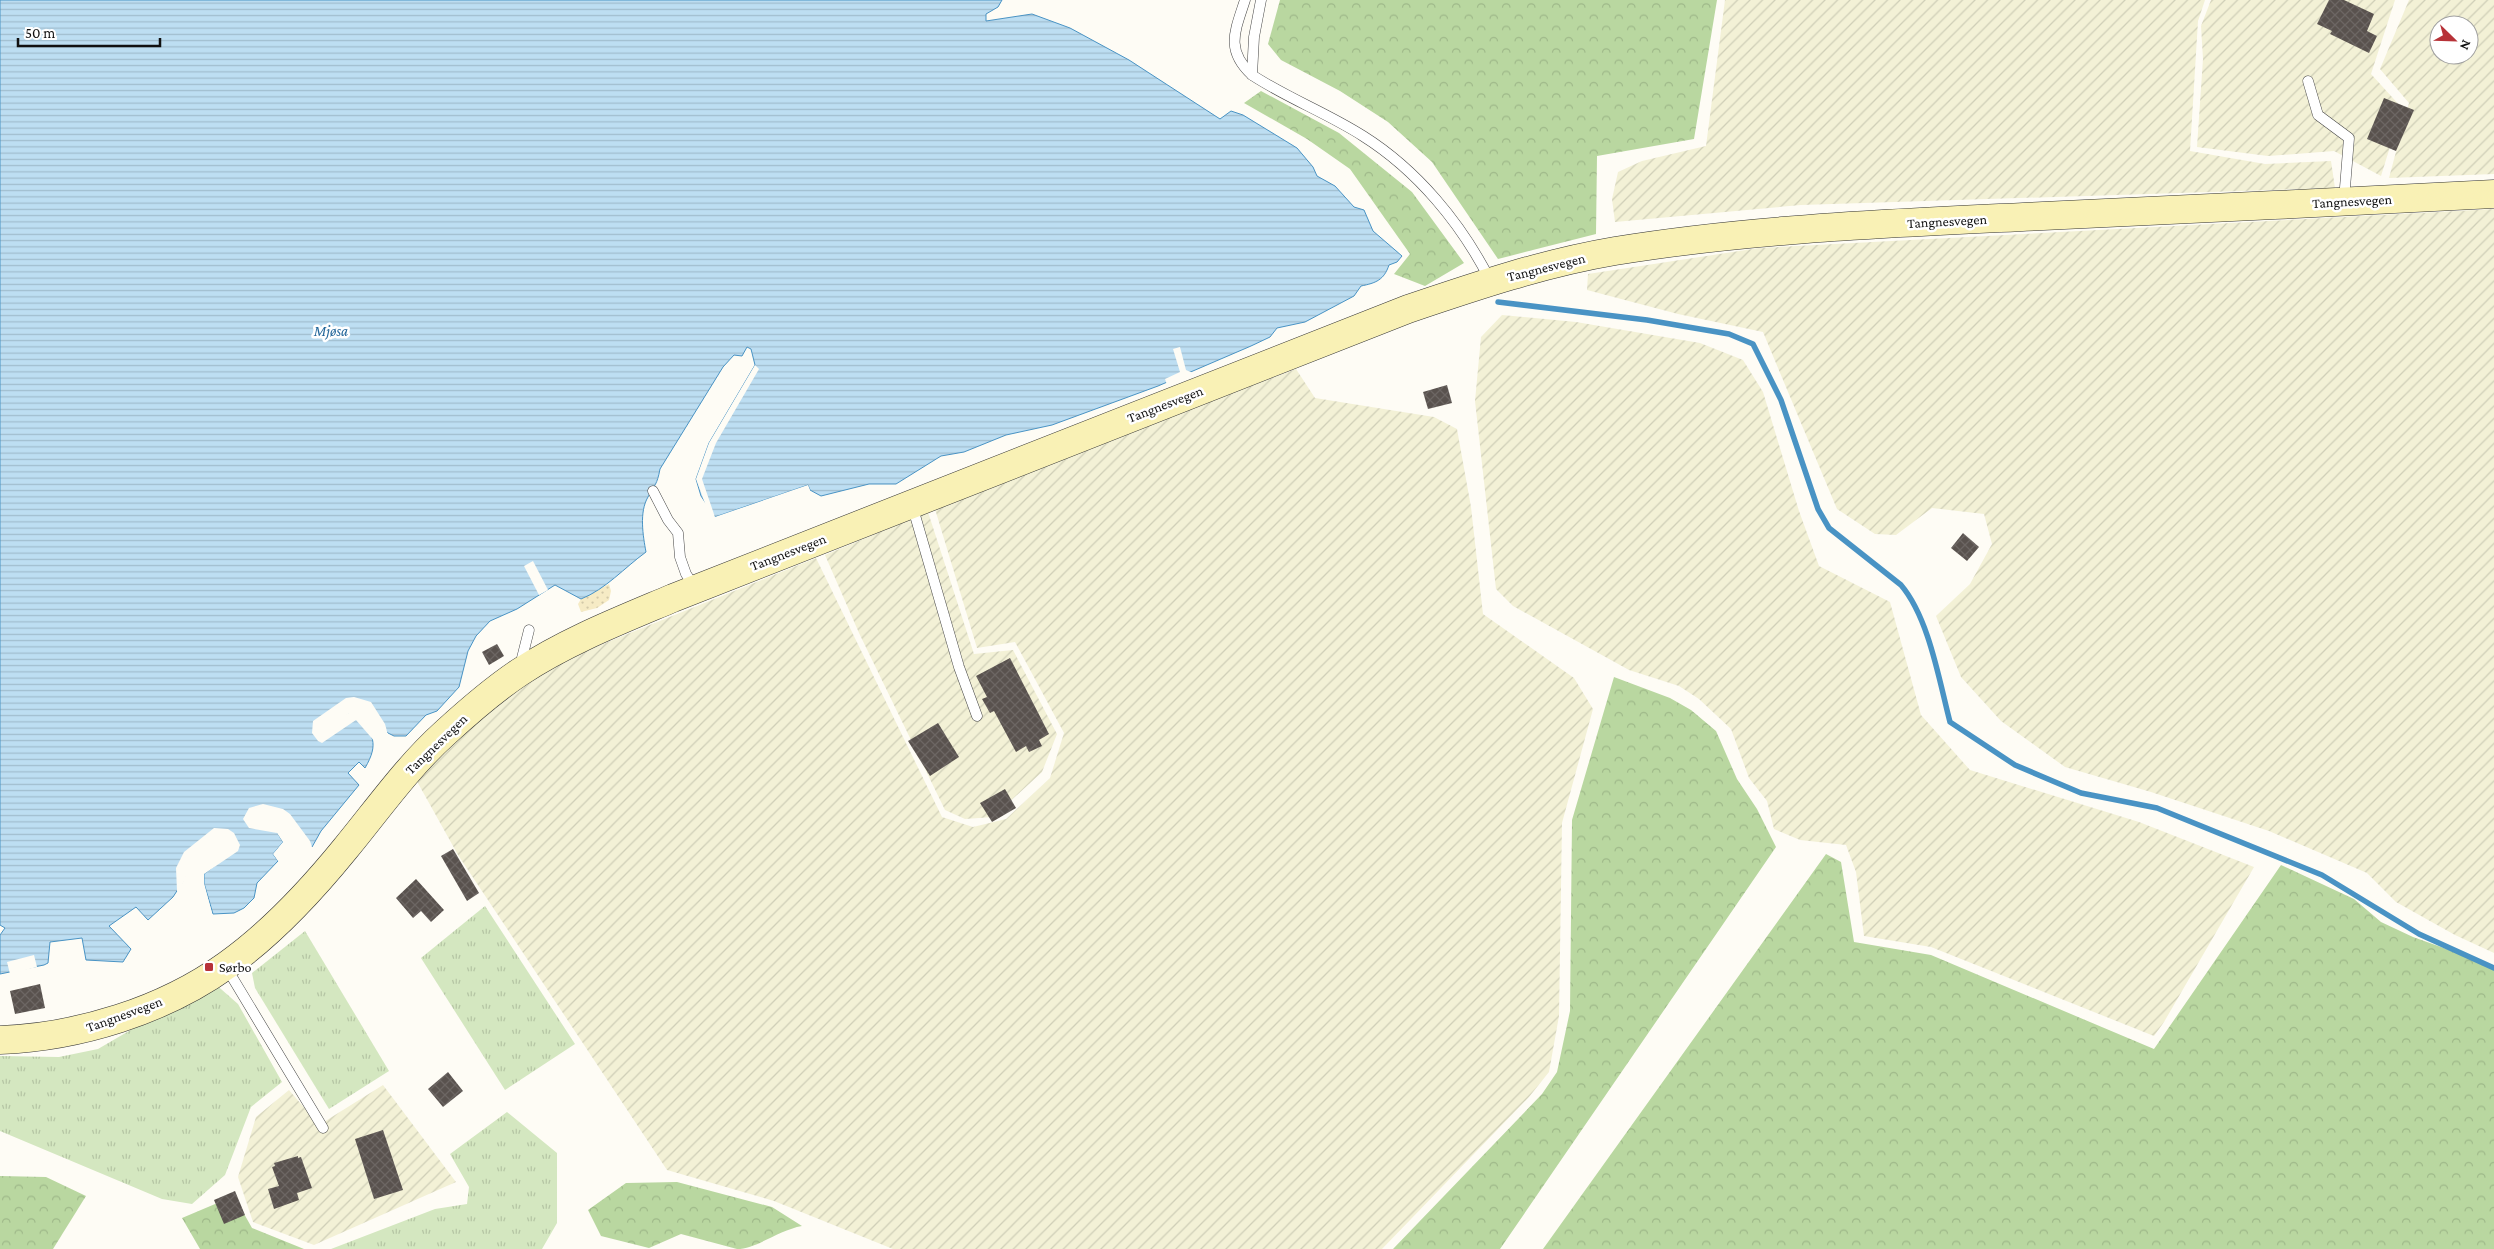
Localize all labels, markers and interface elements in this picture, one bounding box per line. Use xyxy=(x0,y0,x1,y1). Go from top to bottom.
scale bar xyxy=(18,15,160,47)
north arrow xyxy=(2429,15,2479,65)
text: 50 m xyxy=(25,25,55,41)
text: N xyxy=(2457,38,2475,53)
street label: Tangnesvegen xyxy=(2312,191,2393,211)
street label: Tangnesvegen xyxy=(1907,211,1988,231)
street label: Tangnesvegen xyxy=(1505,249,1587,284)
water label: Mjøsa xyxy=(313,323,348,340)
street label: Tangnesvegen xyxy=(1125,382,1206,426)
street label: Tangnesvegen xyxy=(748,530,829,574)
street label: Tangnesvegen xyxy=(402,710,471,777)
place label: Sørbo xyxy=(219,959,252,975)
marker: Sørbo xyxy=(203,961,215,973)
street label: Tangnesvegen xyxy=(84,993,165,1035)

